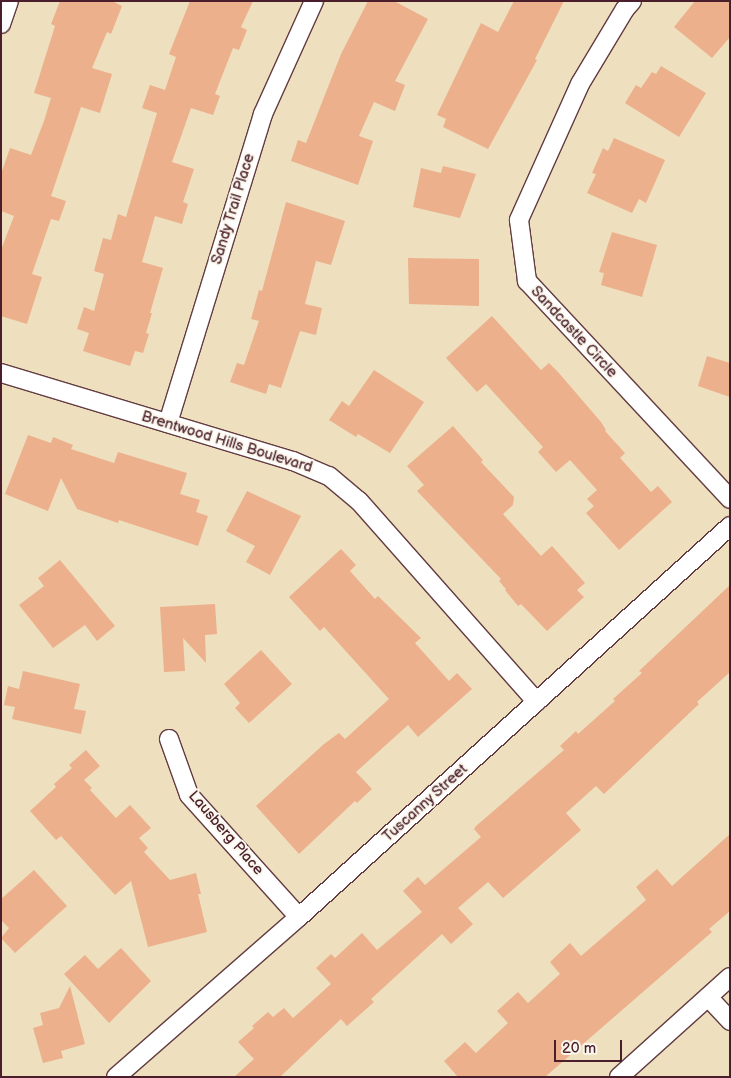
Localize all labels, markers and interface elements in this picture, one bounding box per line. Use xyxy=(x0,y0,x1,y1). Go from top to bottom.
street label: Sandy Trail Place xyxy=(207,151,259,267)
street label: Sandcastle Circle xyxy=(527,282,621,382)
street label: Brentwood Hills Boulevard xyxy=(139,407,315,477)
street label: Tuscanny Street xyxy=(378,760,472,846)
street label: Lausberg Place xyxy=(185,787,267,879)
scale bar xyxy=(556,1030,624,1062)
text: 20 m xyxy=(562,1039,596,1058)

